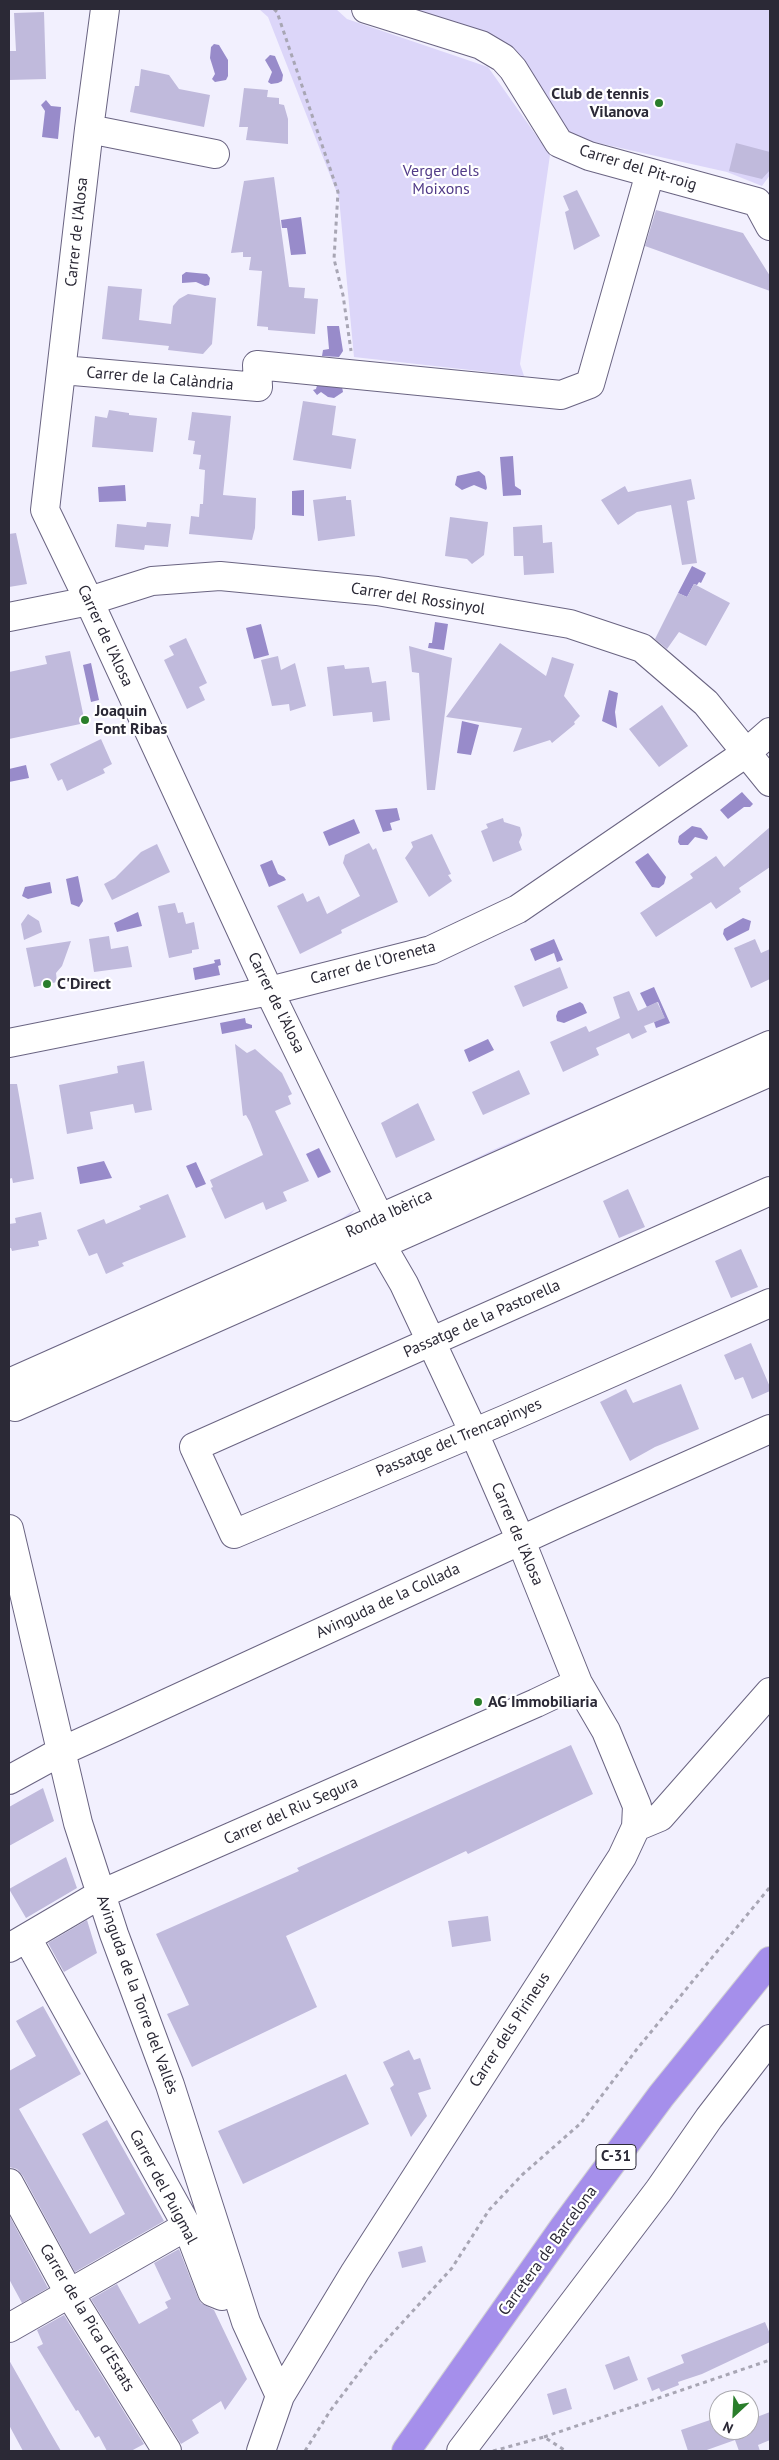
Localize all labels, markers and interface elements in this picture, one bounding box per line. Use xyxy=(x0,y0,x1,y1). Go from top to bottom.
place label: Club de tennis Vilanova xyxy=(551,84,649,122)
marker: Club de tennis Vilanova xyxy=(653,97,665,109)
street label: Carrer del Pit-roig xyxy=(577,141,699,195)
park label: Verger dels Moixons xyxy=(403,161,479,199)
street label: Carrer de l'Alosa xyxy=(62,176,92,288)
street label: Carrer de la Calàndria xyxy=(86,363,234,395)
street label: Carrer del Rossinyol xyxy=(350,579,486,619)
street label: Carrer de l'Alosa xyxy=(73,582,137,690)
place label: Joaquin Font Ribas xyxy=(95,701,167,739)
marker: Joaquin Font Ribas xyxy=(79,714,91,726)
street label: Carrer de l'Oreneta xyxy=(308,937,438,989)
street label: Carrer de l'Alosa xyxy=(243,949,309,1057)
place label: C'Direct xyxy=(57,974,111,994)
marker: C'Direct xyxy=(41,978,53,990)
street label: Ronda Ibèrica xyxy=(343,1186,435,1242)
street label: Passatge de la Pastorella xyxy=(401,1276,563,1362)
street label: Passatge del Trencapinyes xyxy=(373,1394,545,1482)
street label: Carrer de l'Alosa xyxy=(487,1480,547,1588)
street label: Avinguda de la Collada xyxy=(313,1559,463,1643)
place label: AG Immobiliaria xyxy=(488,1692,598,1712)
marker: AG Immobiliaria xyxy=(472,1696,484,1708)
street label: Carrer del Riu Segura xyxy=(221,1773,361,1849)
street label: Avinguda de la Torre del Vallès xyxy=(92,1893,182,2097)
street label: Carrer dels Pirineus xyxy=(466,1969,554,2091)
street label: Carrer del Puigmal xyxy=(125,2127,201,2247)
road number: C-31 xyxy=(596,2144,636,2170)
street label: Carretera de Barcelona xyxy=(495,2182,601,2320)
street label: Carrer de la Pica d'Estats xyxy=(35,2241,139,2395)
north arrow xyxy=(709,2390,759,2440)
text: N xyxy=(720,2418,736,2438)

